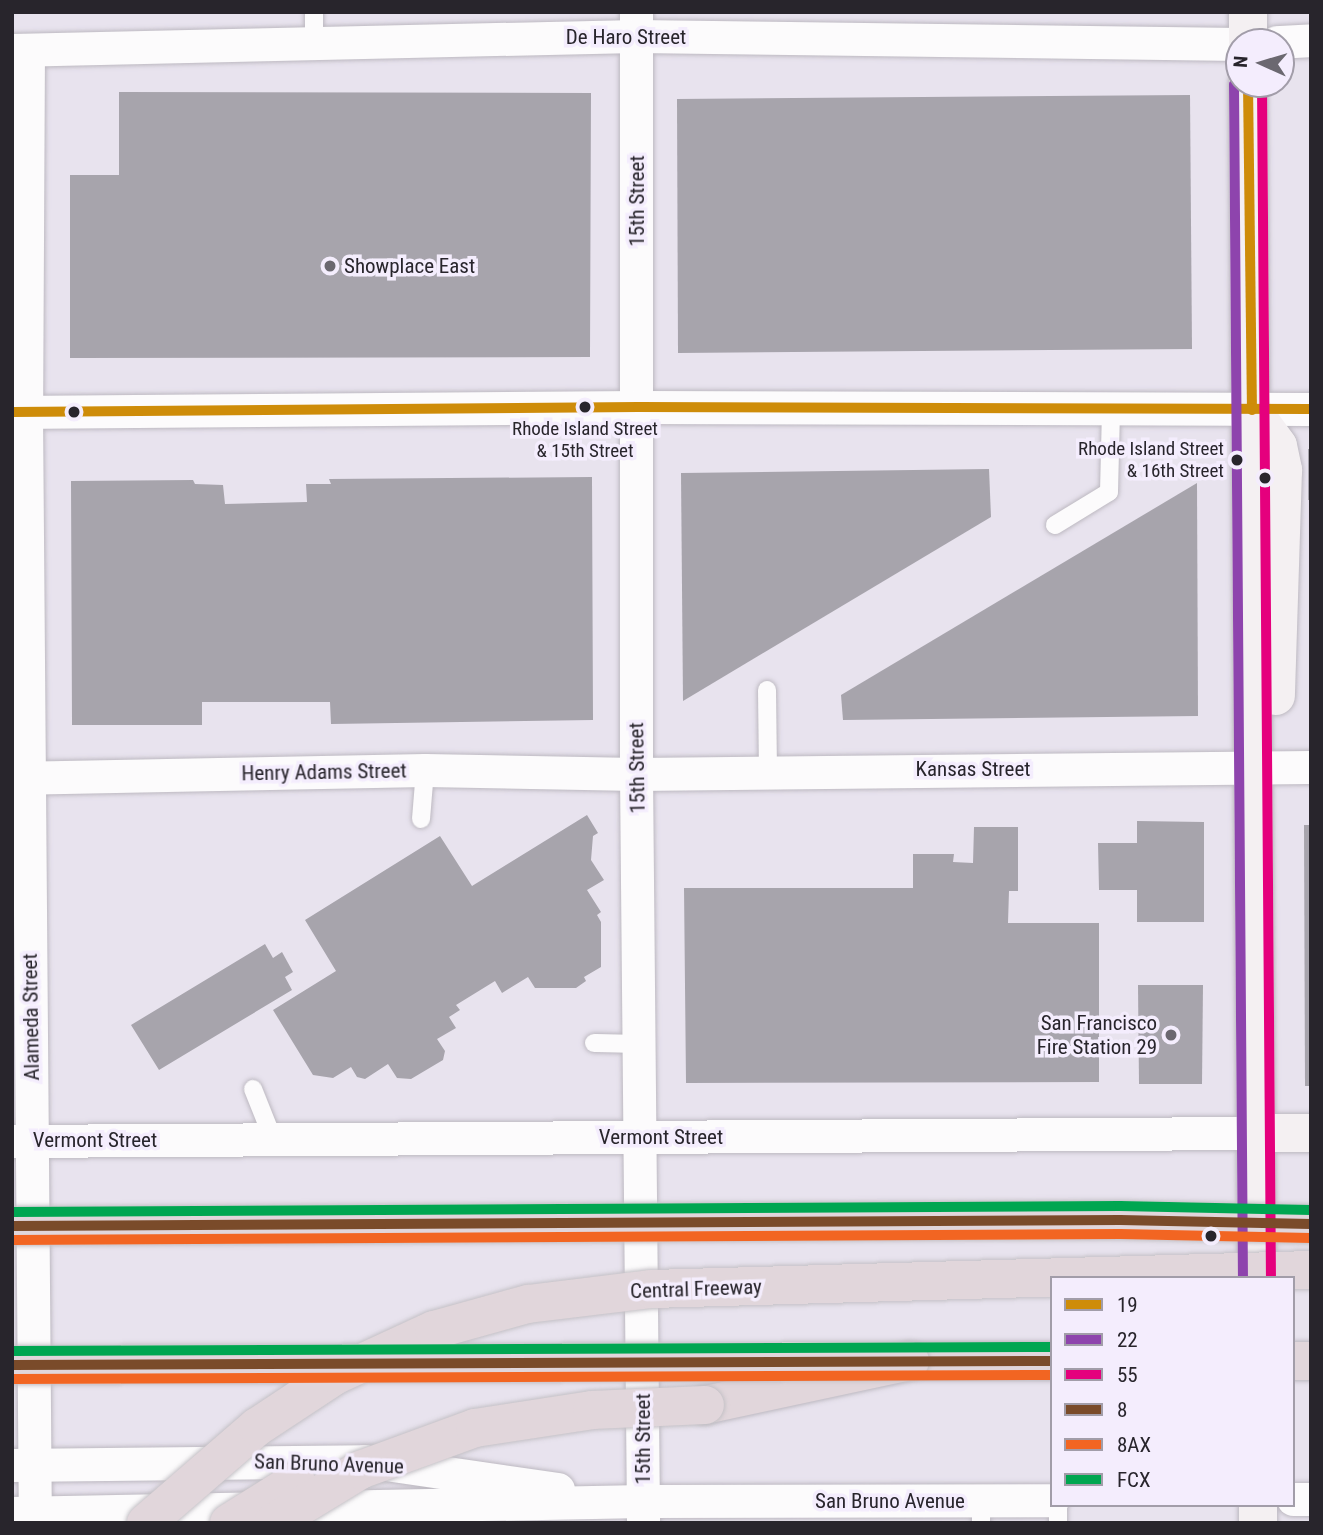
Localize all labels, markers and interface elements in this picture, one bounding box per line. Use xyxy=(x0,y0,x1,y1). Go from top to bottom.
street label: De Haro Street xyxy=(566,24,686,50)
north arrow xyxy=(1225,28,1295,98)
text: N xyxy=(1229,55,1252,68)
street label: 15th Street xyxy=(624,155,650,247)
place label: Showplace East xyxy=(344,253,475,279)
marker: Showplace East xyxy=(322,258,338,274)
marker: Rhode Island Street & 15th Street xyxy=(578,400,592,414)
unlabelled marker xyxy=(67,405,81,419)
place label: Rhode Island Street & 15th Street xyxy=(512,418,658,462)
place label: Rhode Island Street & 16th Street xyxy=(1078,438,1224,482)
marker: Rhode Island Street & 16th Street xyxy=(1230,453,1244,467)
unlabelled marker xyxy=(1258,471,1272,485)
street label: 15th Street xyxy=(624,722,650,814)
street label: Kansas Street xyxy=(916,756,1030,782)
street label: Henry Adams Street xyxy=(241,758,407,786)
street label: Alameda Street xyxy=(17,953,45,1081)
place label: San Francisco Fire Station 29 xyxy=(1037,1010,1157,1060)
marker: San Francisco Fire Station 29 xyxy=(1163,1027,1179,1043)
street label: Vermont Street xyxy=(599,1124,723,1150)
street label: Vermont Street xyxy=(33,1127,157,1153)
unlabelled marker xyxy=(1204,1229,1218,1243)
street label: Central Freeway xyxy=(630,1274,762,1304)
legend xyxy=(1050,1276,1295,1507)
text: 19 xyxy=(1117,1293,1138,1317)
text: 22 xyxy=(1117,1328,1138,1352)
text: 55 xyxy=(1117,1363,1138,1387)
street label: 15th Street xyxy=(630,1393,656,1485)
text: 8 xyxy=(1117,1398,1127,1422)
text: 8AX xyxy=(1117,1433,1151,1457)
street label: San Bruno Avenue xyxy=(254,1449,404,1479)
text: FCX xyxy=(1117,1468,1151,1492)
street label: San Bruno Avenue xyxy=(815,1488,965,1514)

